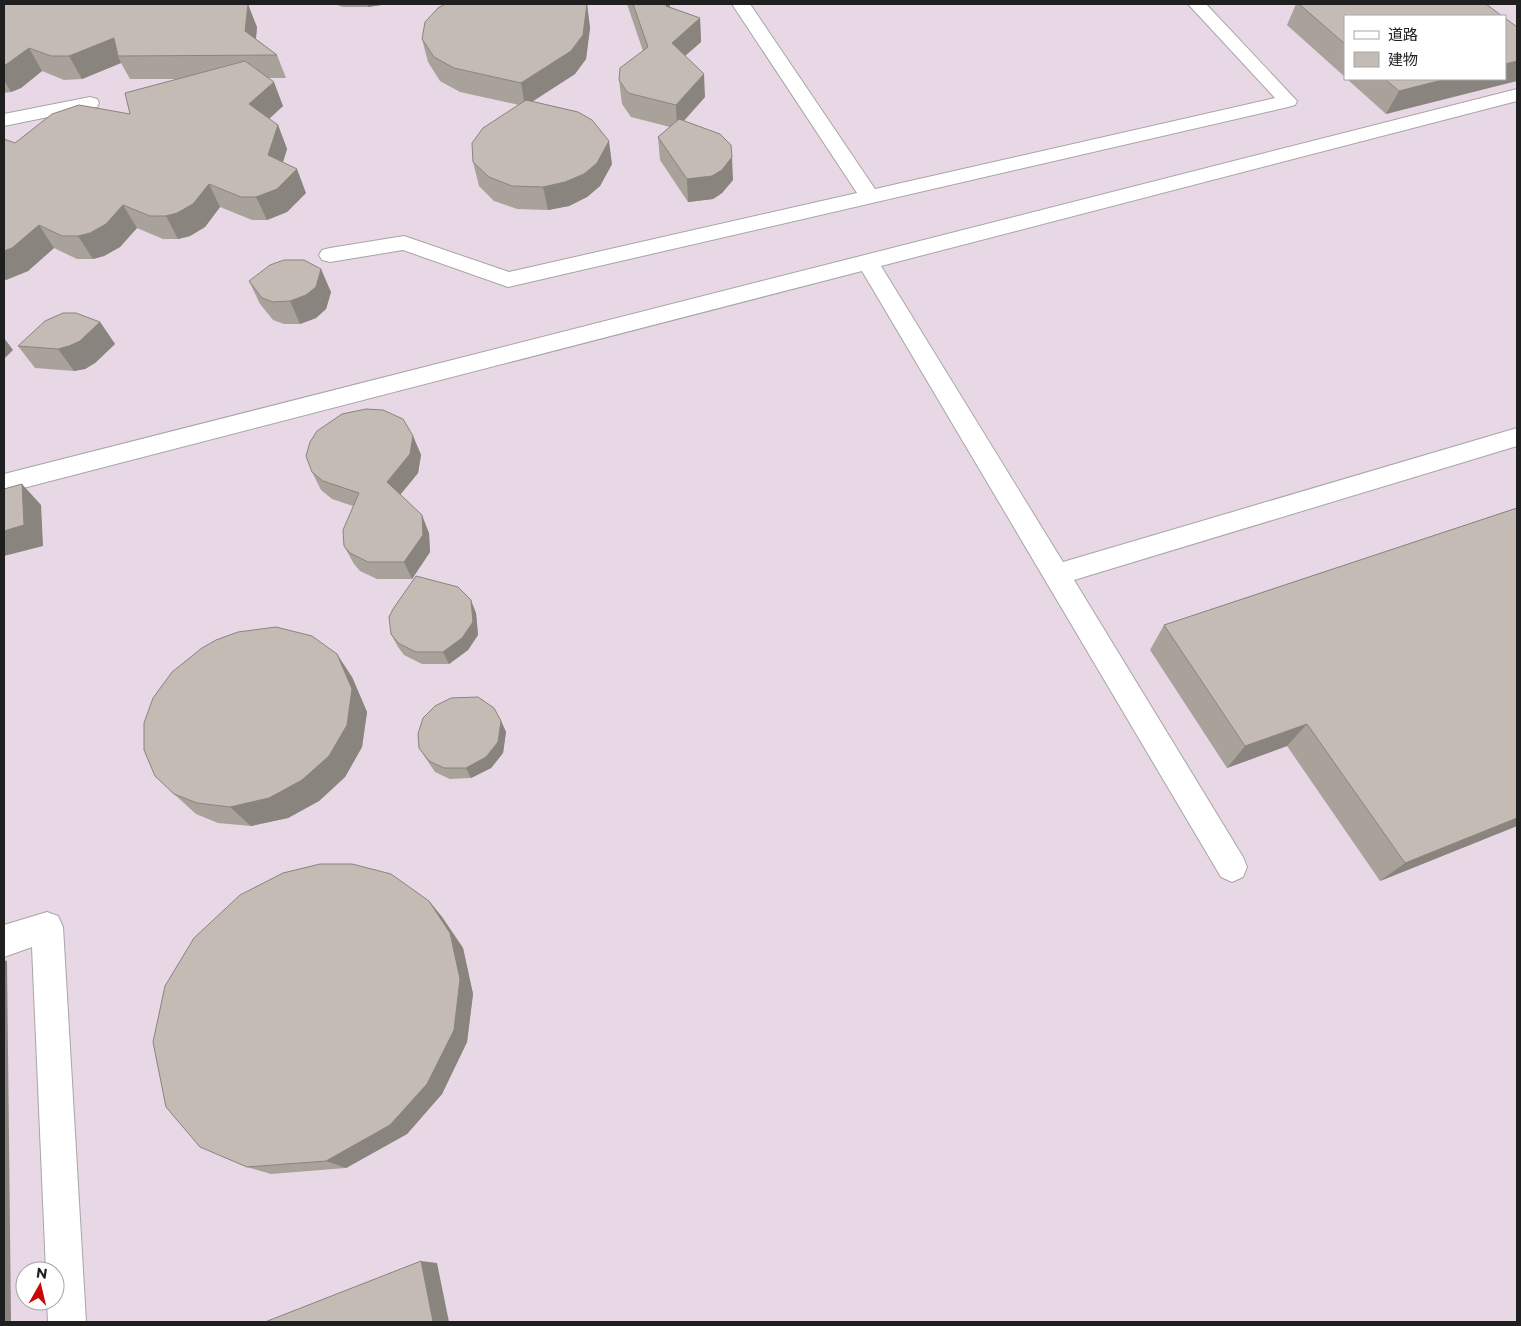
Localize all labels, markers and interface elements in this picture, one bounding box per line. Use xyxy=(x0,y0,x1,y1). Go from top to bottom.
legend xyxy=(1344,15,1506,80)
text: 道路 xyxy=(1388,25,1418,44)
text: 建物 xyxy=(1388,50,1418,69)
north arrow xyxy=(15,1261,65,1311)
text: N xyxy=(35,1263,49,1283)

